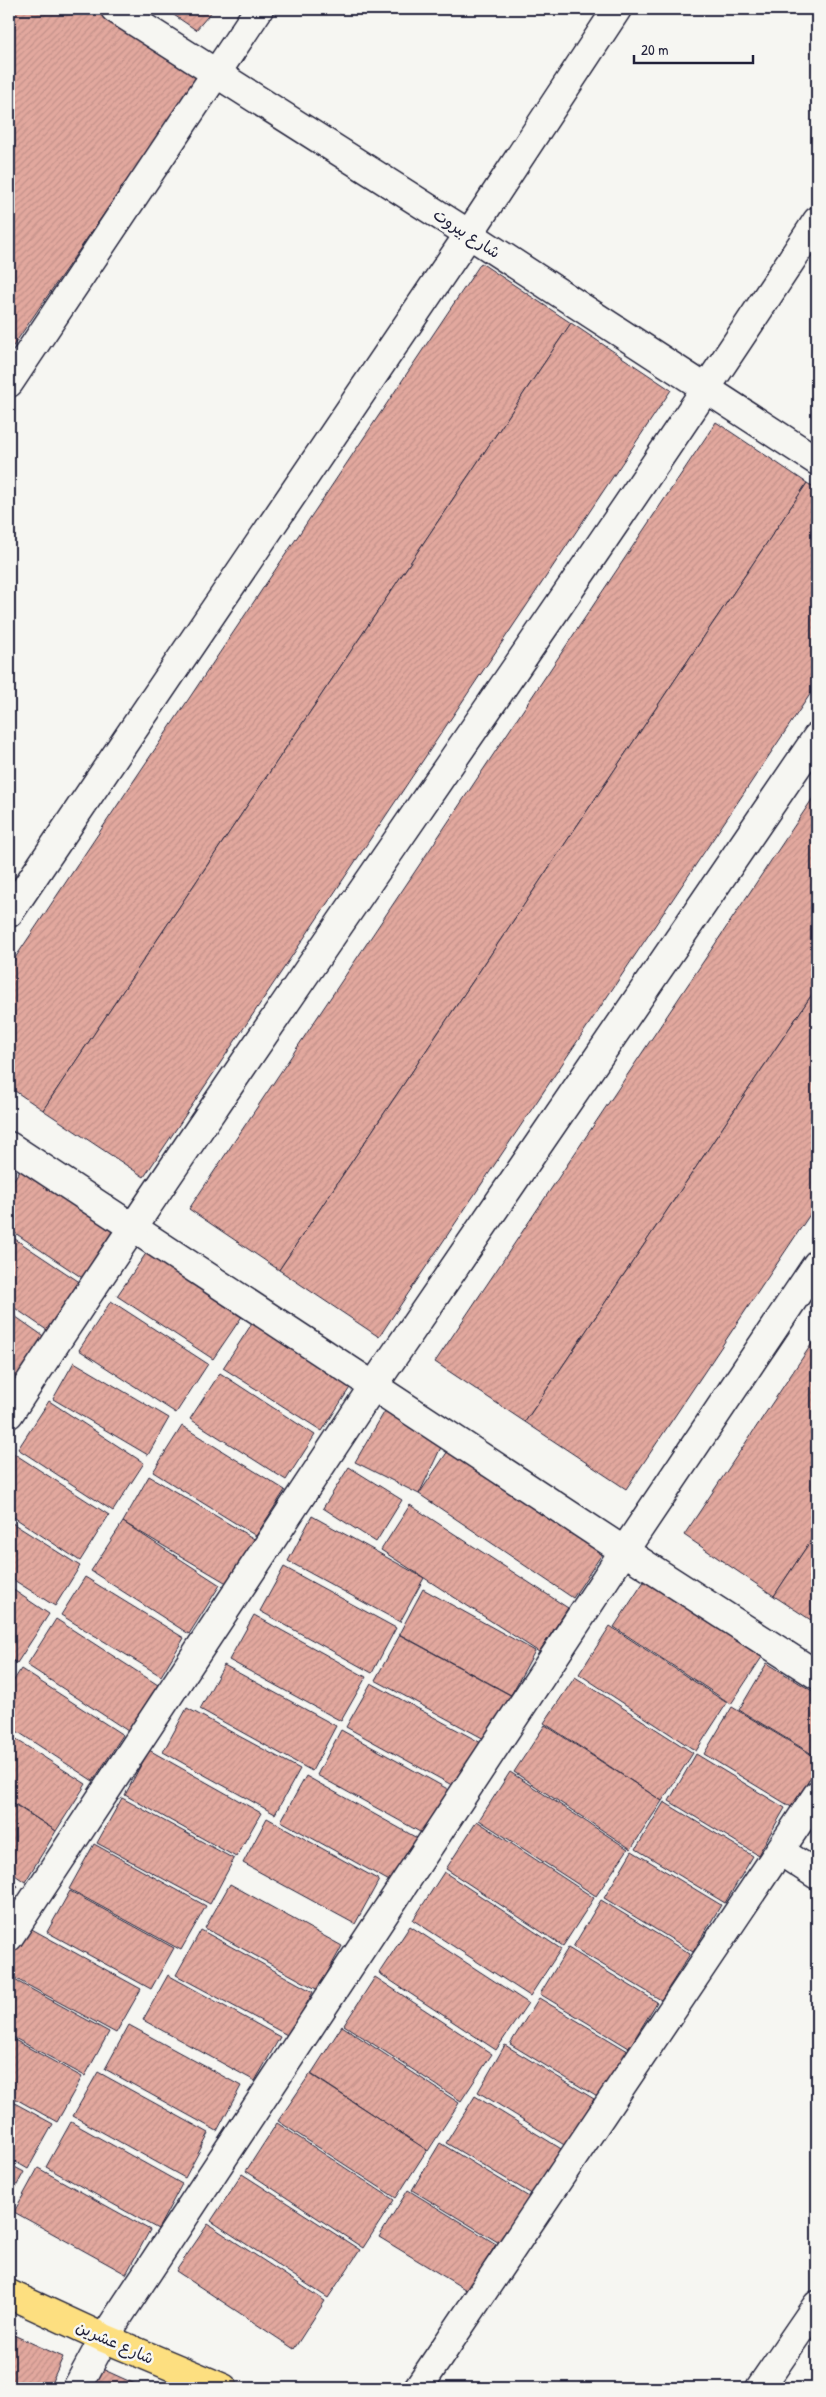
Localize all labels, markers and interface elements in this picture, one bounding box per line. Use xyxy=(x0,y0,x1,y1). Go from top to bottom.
scale bar xyxy=(634,32,752,64)
text: 20 m xyxy=(641,39,668,60)
street label: شارع بيروت xyxy=(429,203,505,264)
street label: شارع عشرين xyxy=(72,2315,157,2370)

